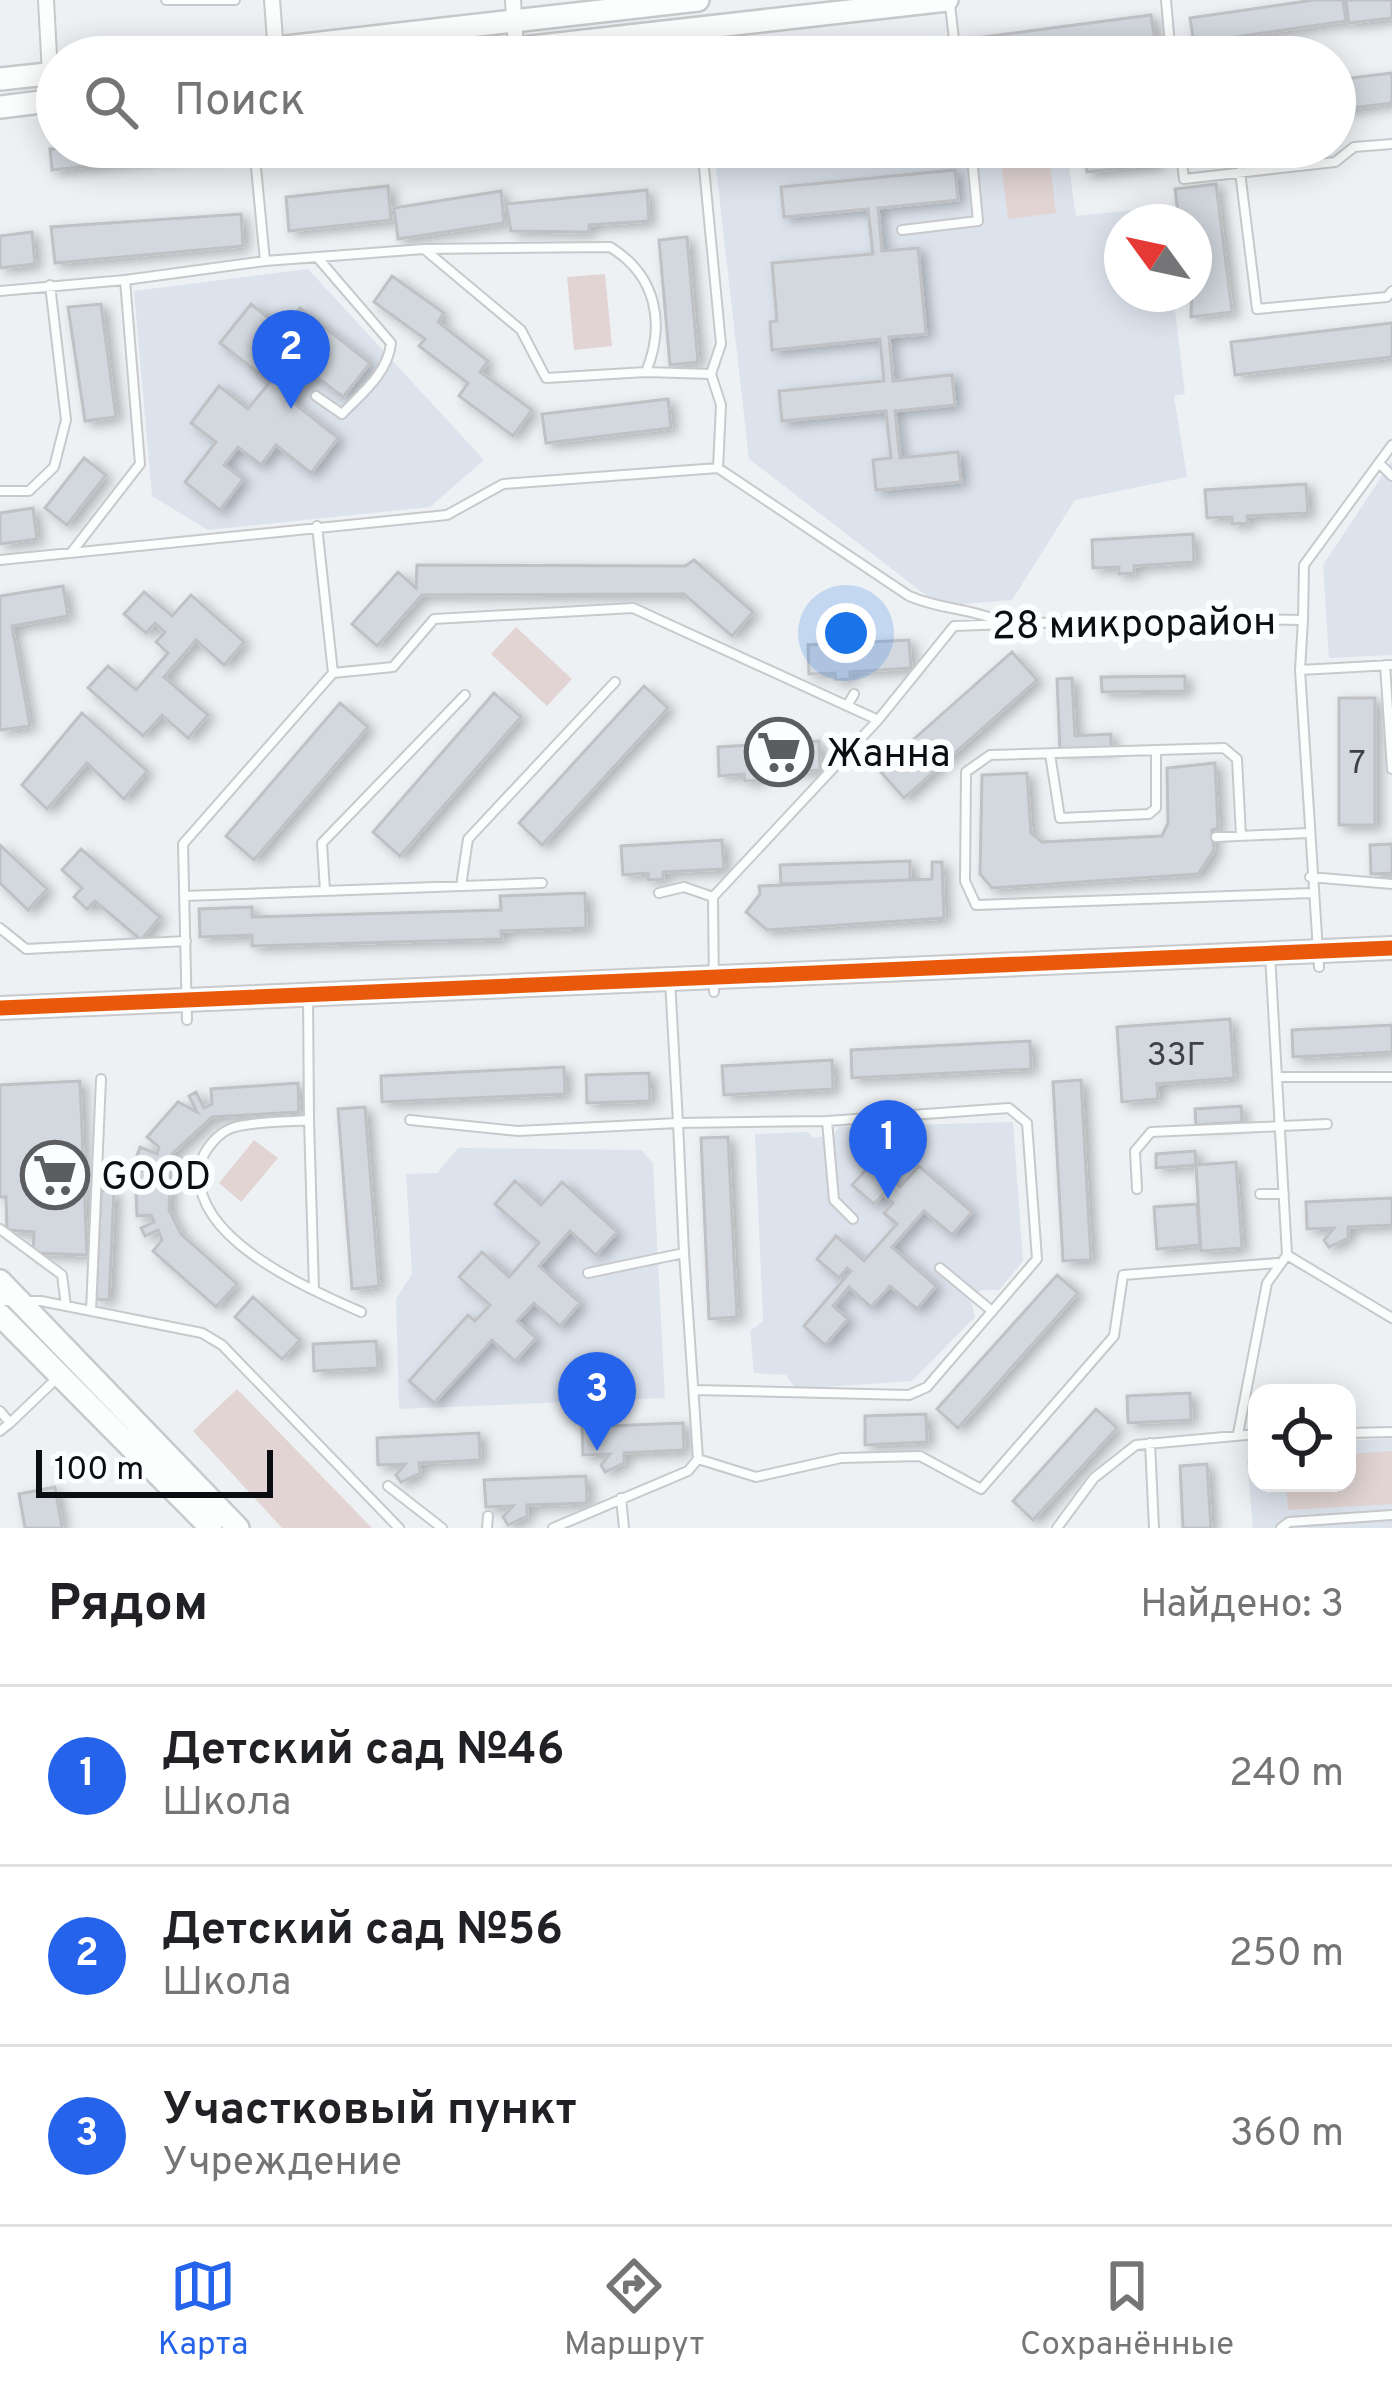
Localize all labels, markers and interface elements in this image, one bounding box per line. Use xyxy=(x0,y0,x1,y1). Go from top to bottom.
search box xyxy=(36,36,1356,168)
icon: search xyxy=(78,69,144,135)
text: Поиск xyxy=(174,74,305,131)
north arrow xyxy=(1104,204,1212,312)
pin: 2 xyxy=(252,310,330,409)
street label: 28 микрорайон xyxy=(991,600,1277,653)
your location xyxy=(816,603,876,663)
supermarket icon: Жанна xyxy=(744,717,814,787)
place label: Жанна xyxy=(826,732,951,781)
house number: 7 xyxy=(1348,744,1366,786)
house number: 33Г xyxy=(1147,1036,1205,1078)
pin: 1 xyxy=(849,1100,927,1199)
supermarket icon: GOOD xyxy=(20,1140,90,1210)
place label: GOOD xyxy=(101,1155,211,1204)
pin: 3 xyxy=(558,1352,636,1451)
map controls xyxy=(1248,1384,1356,1492)
button: locate xyxy=(1248,1384,1356,1492)
scale bar xyxy=(36,1444,273,1497)
text: 100 m xyxy=(54,1450,144,1492)
text: Рядом xyxy=(48,1574,208,1639)
text: Найдено: 3 xyxy=(1140,1582,1344,1631)
text: Детский сад №46 xyxy=(162,1723,564,1780)
text: 1 xyxy=(79,1751,95,1800)
text: 240 m xyxy=(1229,1751,1344,1800)
text: Школа xyxy=(162,1780,291,1829)
text: Детский сад №56 xyxy=(162,1903,563,1960)
text: 2 xyxy=(75,1931,99,1980)
text: 250 m xyxy=(1229,1931,1344,1980)
text: Школа xyxy=(162,1960,291,2009)
text: Участковый пункт xyxy=(162,2083,577,2140)
text: 3 xyxy=(75,2111,99,2160)
text: 360 m xyxy=(1230,2111,1344,2160)
text: Учреждение xyxy=(162,2140,402,2189)
tab: Карта xyxy=(158,2253,248,2367)
tab: Маршрут xyxy=(564,2253,704,2367)
tab: Сохранённые xyxy=(1020,2253,1234,2367)

